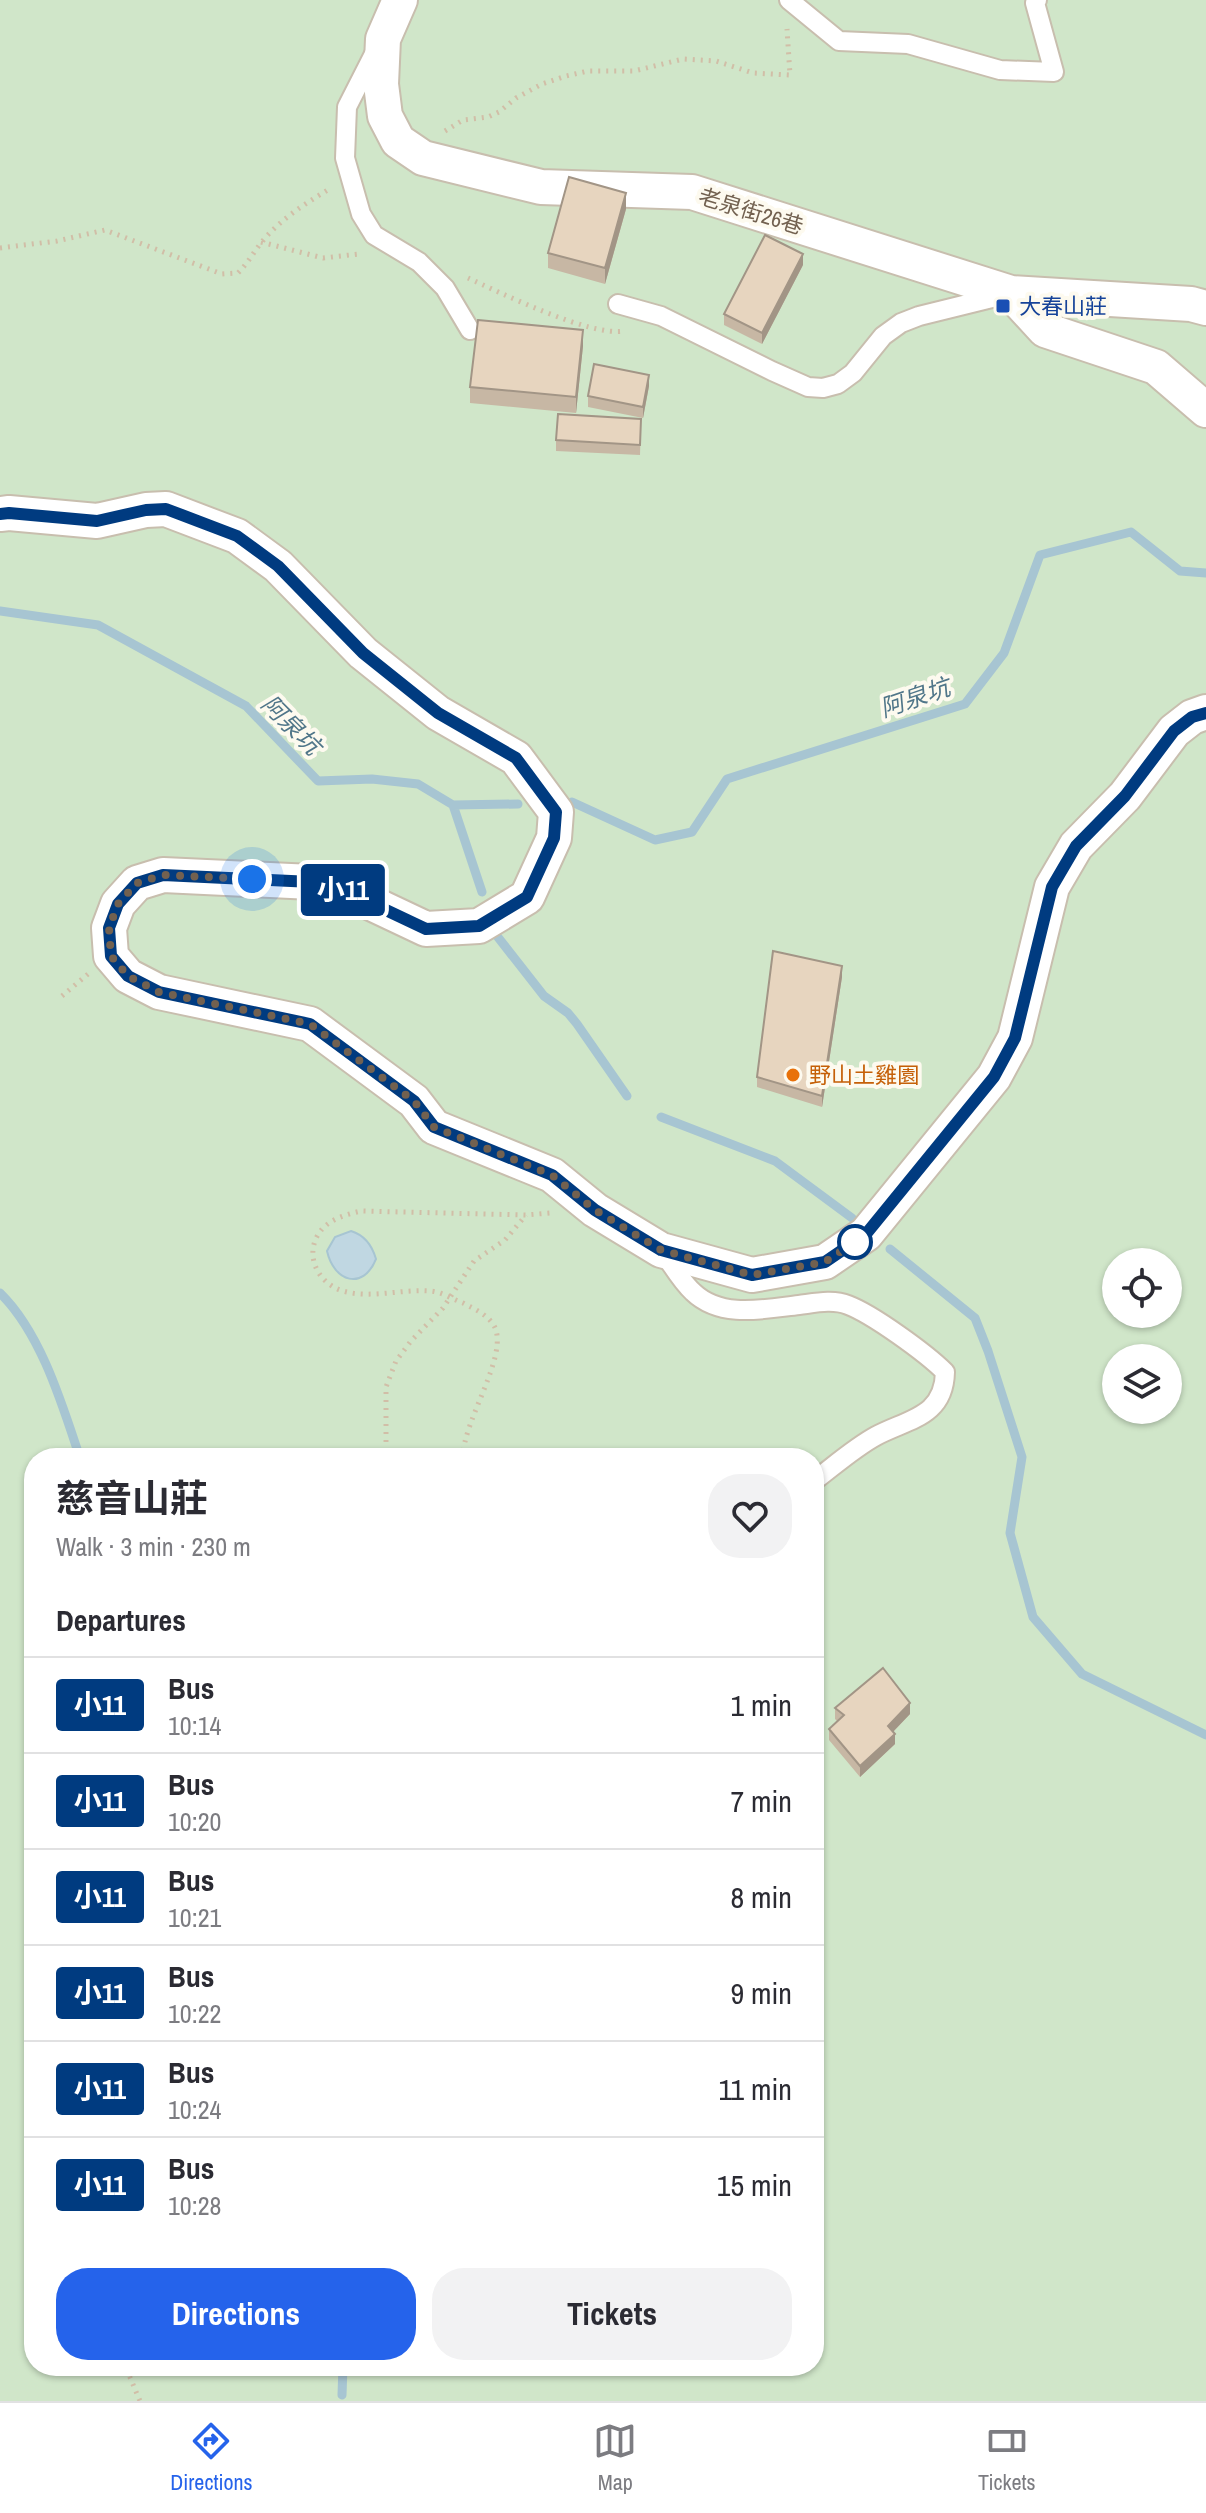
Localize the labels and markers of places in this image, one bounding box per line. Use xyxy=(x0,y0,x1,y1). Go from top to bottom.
place label: 大春山莊 xyxy=(1019,291,1107,321)
marker: 大春山莊 xyxy=(994,297,1012,315)
place label: 野山土雞園 xyxy=(809,1060,919,1090)
marker: 野山土雞園 xyxy=(784,1066,802,1084)
unlabelled marker xyxy=(838,1225,872,1259)

